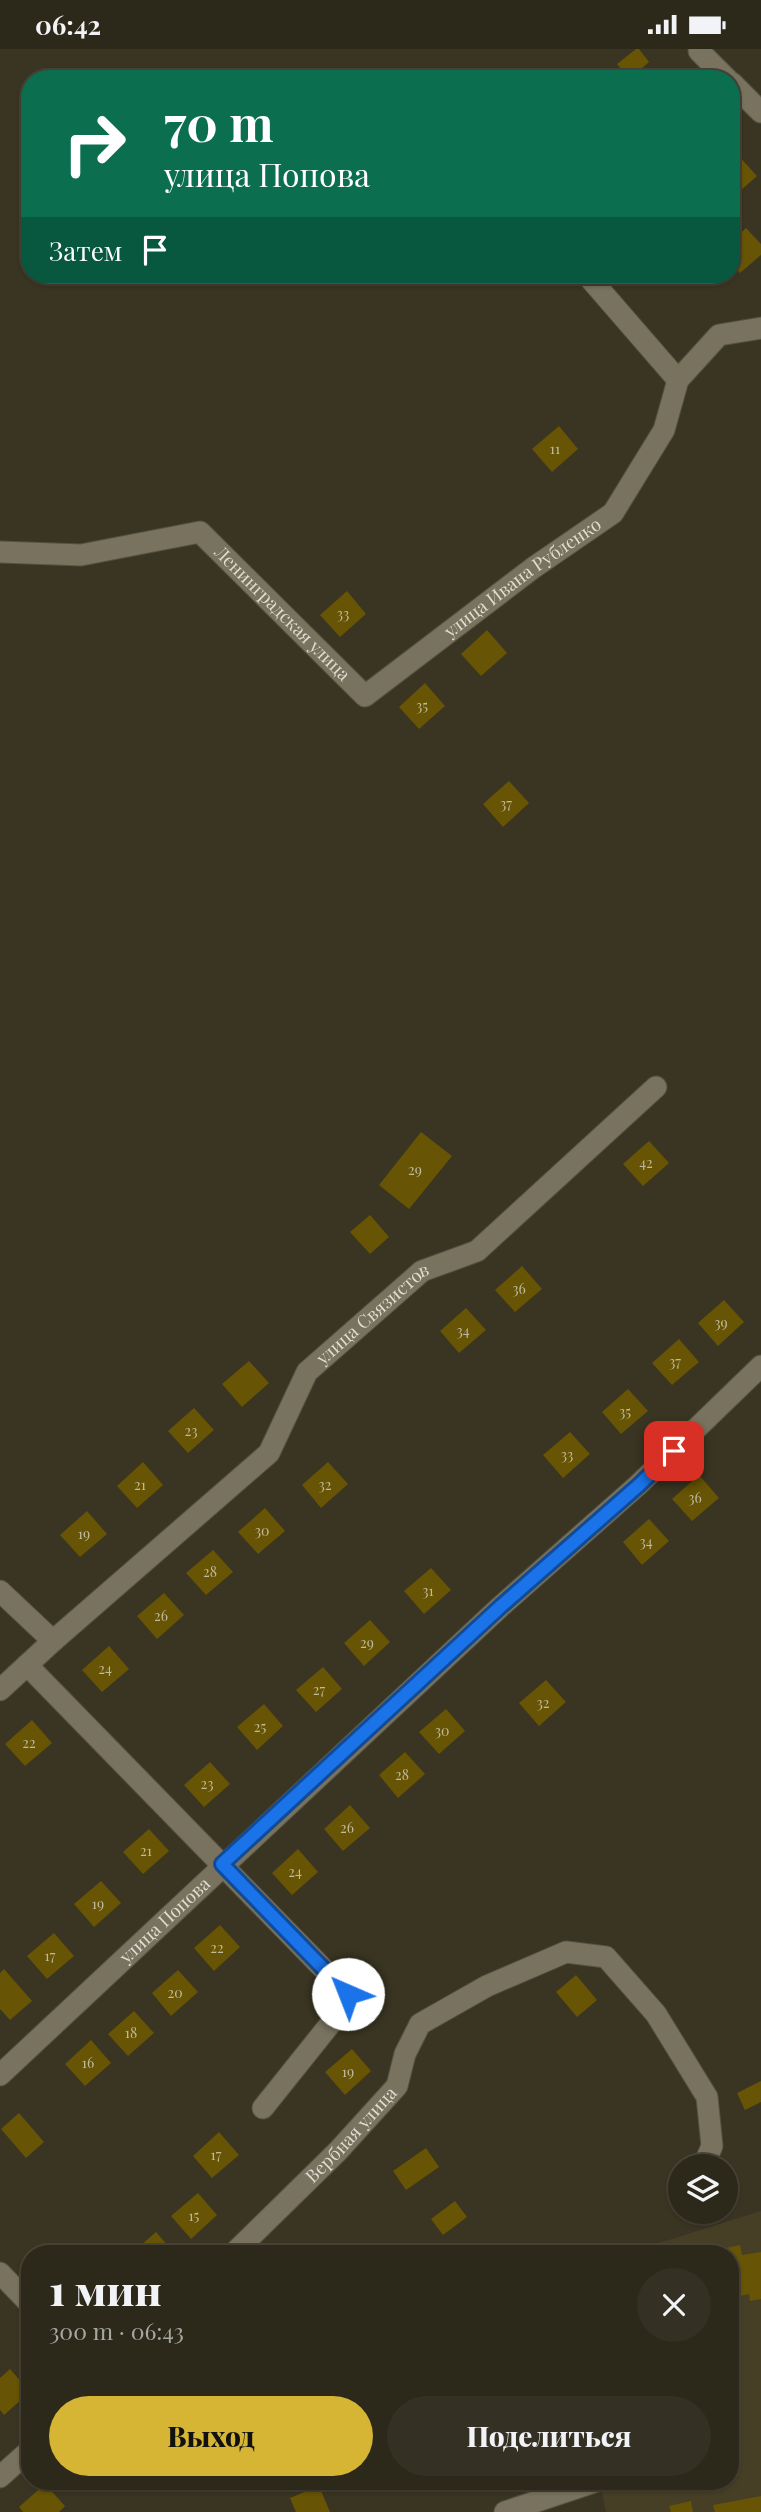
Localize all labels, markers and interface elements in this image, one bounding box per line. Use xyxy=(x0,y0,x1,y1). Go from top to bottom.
text: 06:42 xyxy=(35,7,101,42)
text: 70 m xyxy=(164,89,274,154)
icon: right xyxy=(49,98,140,189)
text: улица Попова xyxy=(164,152,370,195)
icon: arrive xyxy=(136,231,174,269)
text: Затем xyxy=(49,233,122,268)
house number: 11 xyxy=(550,439,560,458)
street label: улица Ивана Рубленко xyxy=(438,512,606,643)
street label: Ленинградская улица xyxy=(209,539,356,686)
house number: 33 xyxy=(337,604,349,623)
house number: 35 xyxy=(416,696,428,715)
house number: 37 xyxy=(500,794,512,813)
house number: 42 xyxy=(639,1153,653,1172)
house number: 29 xyxy=(408,1160,422,1179)
street label: улица Связистов xyxy=(310,1257,432,1370)
house number: 36 xyxy=(512,1279,526,1298)
house number: 39 xyxy=(714,1313,728,1332)
house number: 34 xyxy=(456,1321,470,1340)
house number: 37 xyxy=(669,1352,681,1371)
house number: 35 xyxy=(619,1402,631,1421)
house number: 23 xyxy=(184,1421,198,1440)
pin xyxy=(644,1421,704,1481)
icon: arrive xyxy=(655,1432,693,1470)
house number: 33 xyxy=(561,1445,573,1464)
house number: 21 xyxy=(134,1475,146,1494)
house number: 32 xyxy=(318,1475,332,1494)
house number: 36 xyxy=(688,1488,702,1507)
house number: 30 xyxy=(255,1521,269,1540)
house number: 19 xyxy=(78,1524,90,1543)
house number: 34 xyxy=(639,1532,653,1551)
house number: 28 xyxy=(203,1562,217,1581)
house number: 31 xyxy=(422,1581,434,1600)
house number: 26 xyxy=(154,1606,168,1625)
house number: 29 xyxy=(360,1633,374,1652)
house number: 24 xyxy=(98,1659,112,1678)
house number: 27 xyxy=(313,1680,326,1699)
house number: 32 xyxy=(536,1693,550,1712)
house number: 25 xyxy=(254,1717,266,1736)
house number: 30 xyxy=(435,1721,449,1740)
house number: 22 xyxy=(22,1733,36,1752)
house number: 28 xyxy=(395,1765,409,1784)
house number: 23 xyxy=(200,1774,214,1793)
house number: 26 xyxy=(340,1818,354,1837)
house number: 21 xyxy=(140,1841,152,1860)
house number: 24 xyxy=(288,1862,302,1881)
street label: улица Попова xyxy=(113,1871,215,1969)
house number: 19 xyxy=(92,1894,104,1913)
house number: 22 xyxy=(210,1938,224,1957)
house number: 17 xyxy=(45,1946,56,1965)
position arrow xyxy=(311,1957,385,2031)
house number: 20 xyxy=(167,1983,183,2002)
house number: 18 xyxy=(125,2023,137,2042)
house number: 16 xyxy=(82,2053,94,2072)
house number: 19 xyxy=(342,2062,354,2081)
street label: Вербная улица xyxy=(300,2081,402,2188)
house number: 17 xyxy=(211,2145,222,2164)
map controls xyxy=(668,2154,738,2224)
button: layers xyxy=(668,2154,738,2224)
house number: 15 xyxy=(189,2206,200,2225)
text: 1 мин xyxy=(49,2261,162,2317)
button: close xyxy=(637,2268,711,2342)
text: 300 m · 06:43 xyxy=(49,2315,184,2346)
button: Выход xyxy=(49,2396,373,2476)
button: Поделиться xyxy=(387,2396,711,2476)

